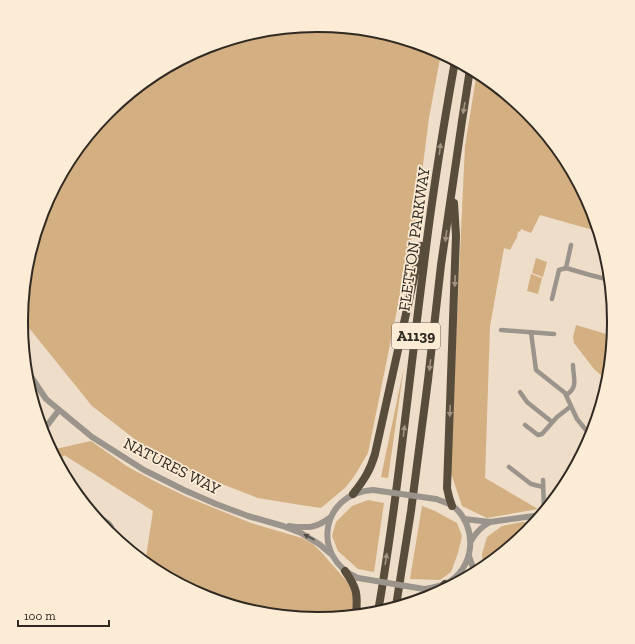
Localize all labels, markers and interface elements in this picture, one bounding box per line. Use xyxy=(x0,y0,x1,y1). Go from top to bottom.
one-way arrow xyxy=(461,102,467,114)
one-way arrow xyxy=(437,143,443,155)
street label: FLETTON PARKWAY xyxy=(394,165,434,312)
one-way arrow xyxy=(443,230,449,242)
one-way arrow xyxy=(451,275,458,287)
road number: A1139 xyxy=(392,323,440,349)
one-way arrow xyxy=(427,359,433,371)
one-way arrow xyxy=(447,405,453,418)
one-way arrow xyxy=(401,425,407,437)
street label: NATURES WAY xyxy=(120,433,224,499)
one-way arrow xyxy=(303,534,314,541)
one-way arrow xyxy=(383,553,389,566)
scale bar xyxy=(18,602,109,628)
text: 100 m xyxy=(24,609,56,623)

